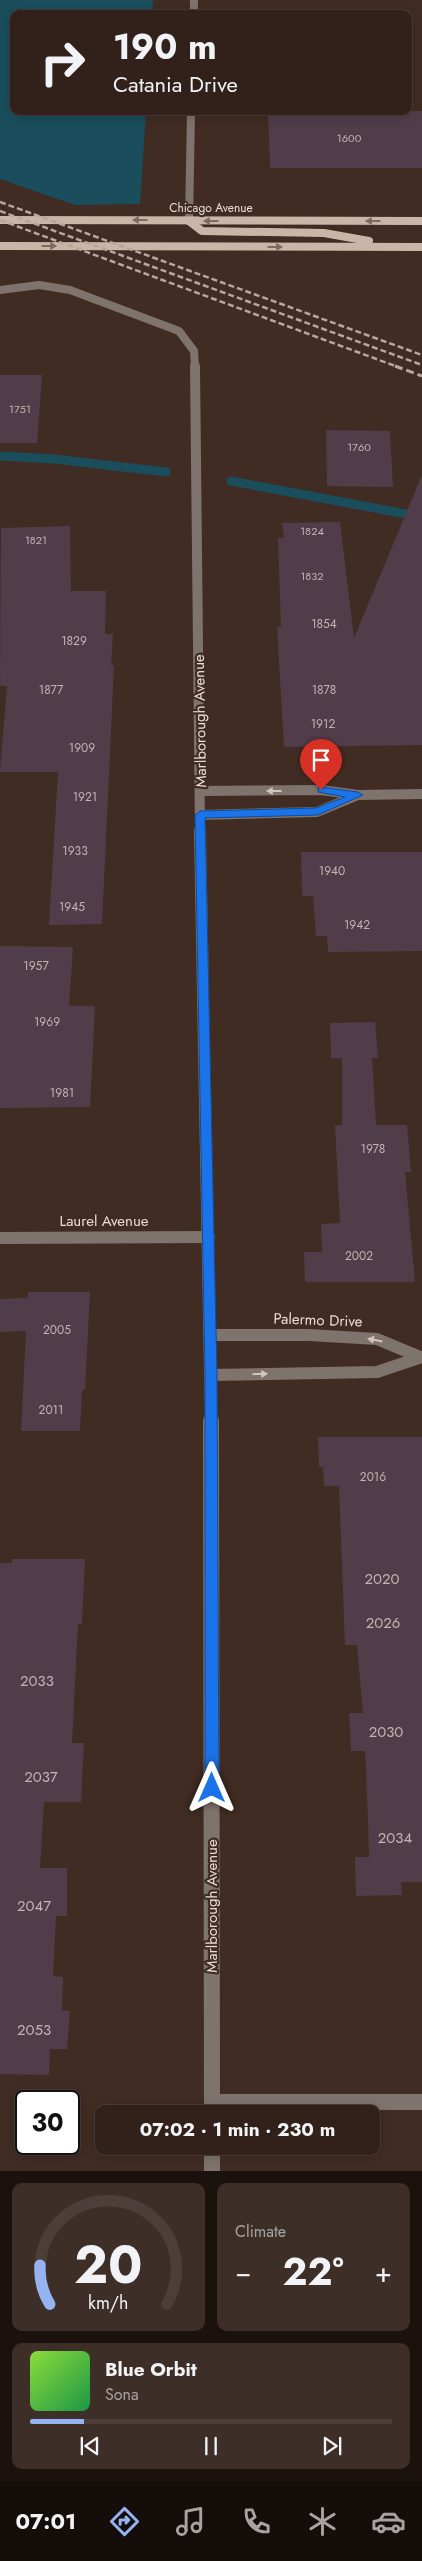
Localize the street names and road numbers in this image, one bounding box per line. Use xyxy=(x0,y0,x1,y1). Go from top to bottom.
street label: Chicago Avenue xyxy=(169,199,253,217)
street label: Marlborough Avenue xyxy=(188,654,212,788)
street label: Laurel Avenue xyxy=(59,1210,149,1232)
street label: Palermo Drive xyxy=(273,1307,363,1333)
street label: Marlborough Avenue xyxy=(201,1839,223,1973)

